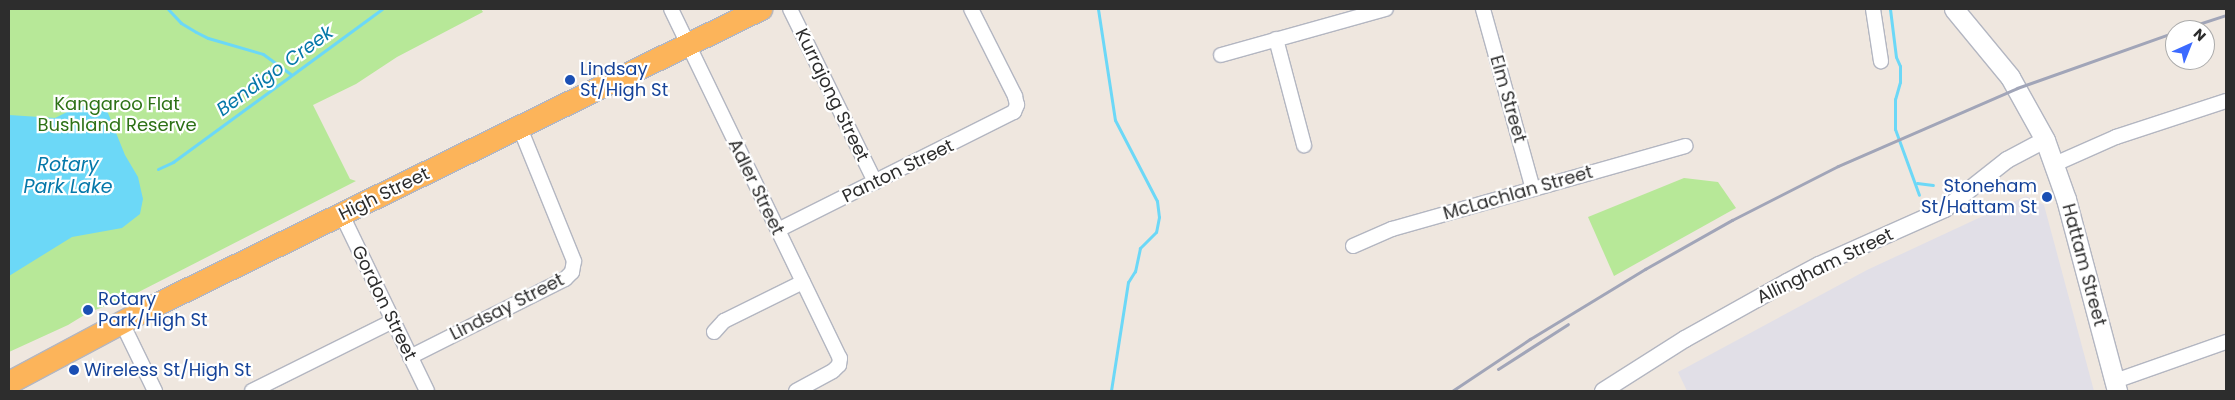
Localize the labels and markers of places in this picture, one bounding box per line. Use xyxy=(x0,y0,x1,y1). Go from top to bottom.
place label: Lindsay St/High St xyxy=(580,59,668,102)
marker: Lindsay St/High St xyxy=(564,74,576,86)
place label: Stoneham St/Hattam St xyxy=(1921,176,2037,218)
marker: Stoneham St/Hattam St xyxy=(2041,191,2053,203)
place label: Rotary Park/High St xyxy=(98,289,208,332)
marker: Rotary Park/High St xyxy=(82,304,94,316)
place label: Wireless St/High St xyxy=(84,359,251,381)
marker: Wireless St/High St xyxy=(68,364,80,376)

